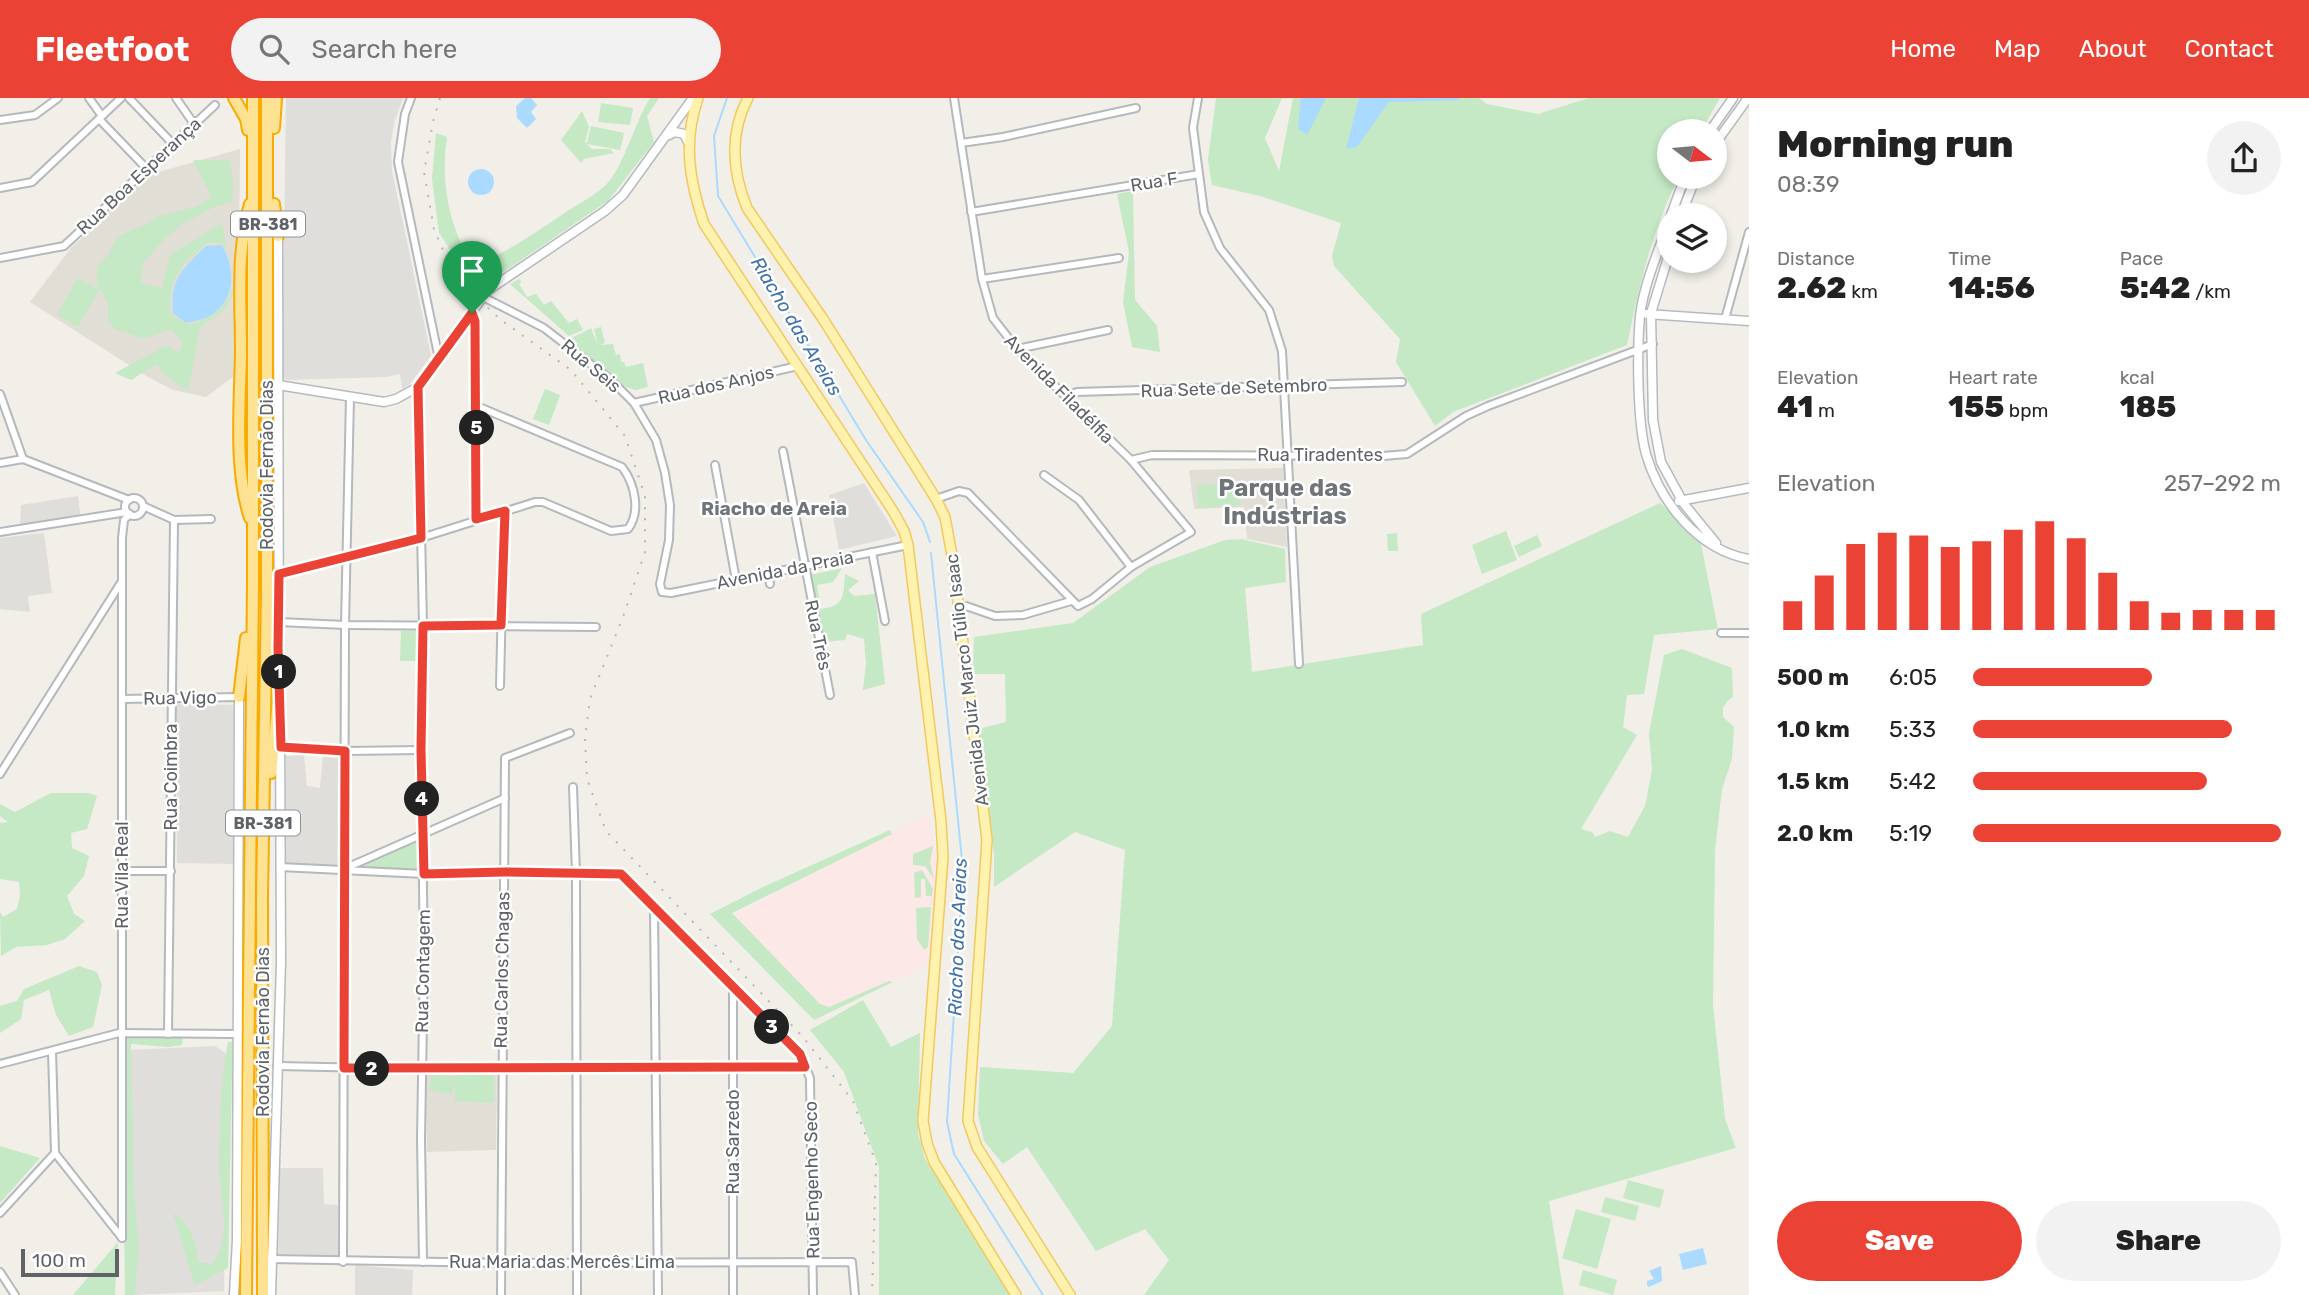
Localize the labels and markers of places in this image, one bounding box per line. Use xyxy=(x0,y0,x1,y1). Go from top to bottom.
pin xyxy=(442,241,502,313)
pin: 5 xyxy=(460,410,494,446)
pin: 1 xyxy=(262,654,296,690)
pin: 4 xyxy=(404,782,440,816)
pin: 3 xyxy=(754,1010,790,1044)
pin: 2 xyxy=(354,1052,390,1086)

